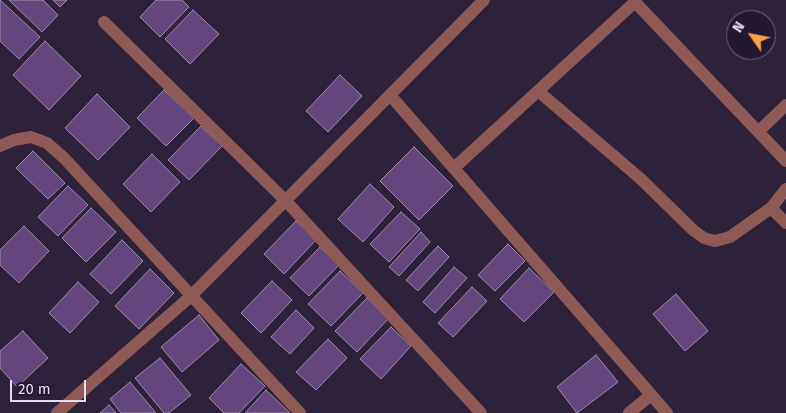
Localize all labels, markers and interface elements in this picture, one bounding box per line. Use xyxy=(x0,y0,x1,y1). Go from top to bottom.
north arrow xyxy=(726,10,776,60)
text: N xyxy=(729,19,748,36)
scale bar xyxy=(12,370,89,402)
text: 20 m xyxy=(18,380,51,398)

